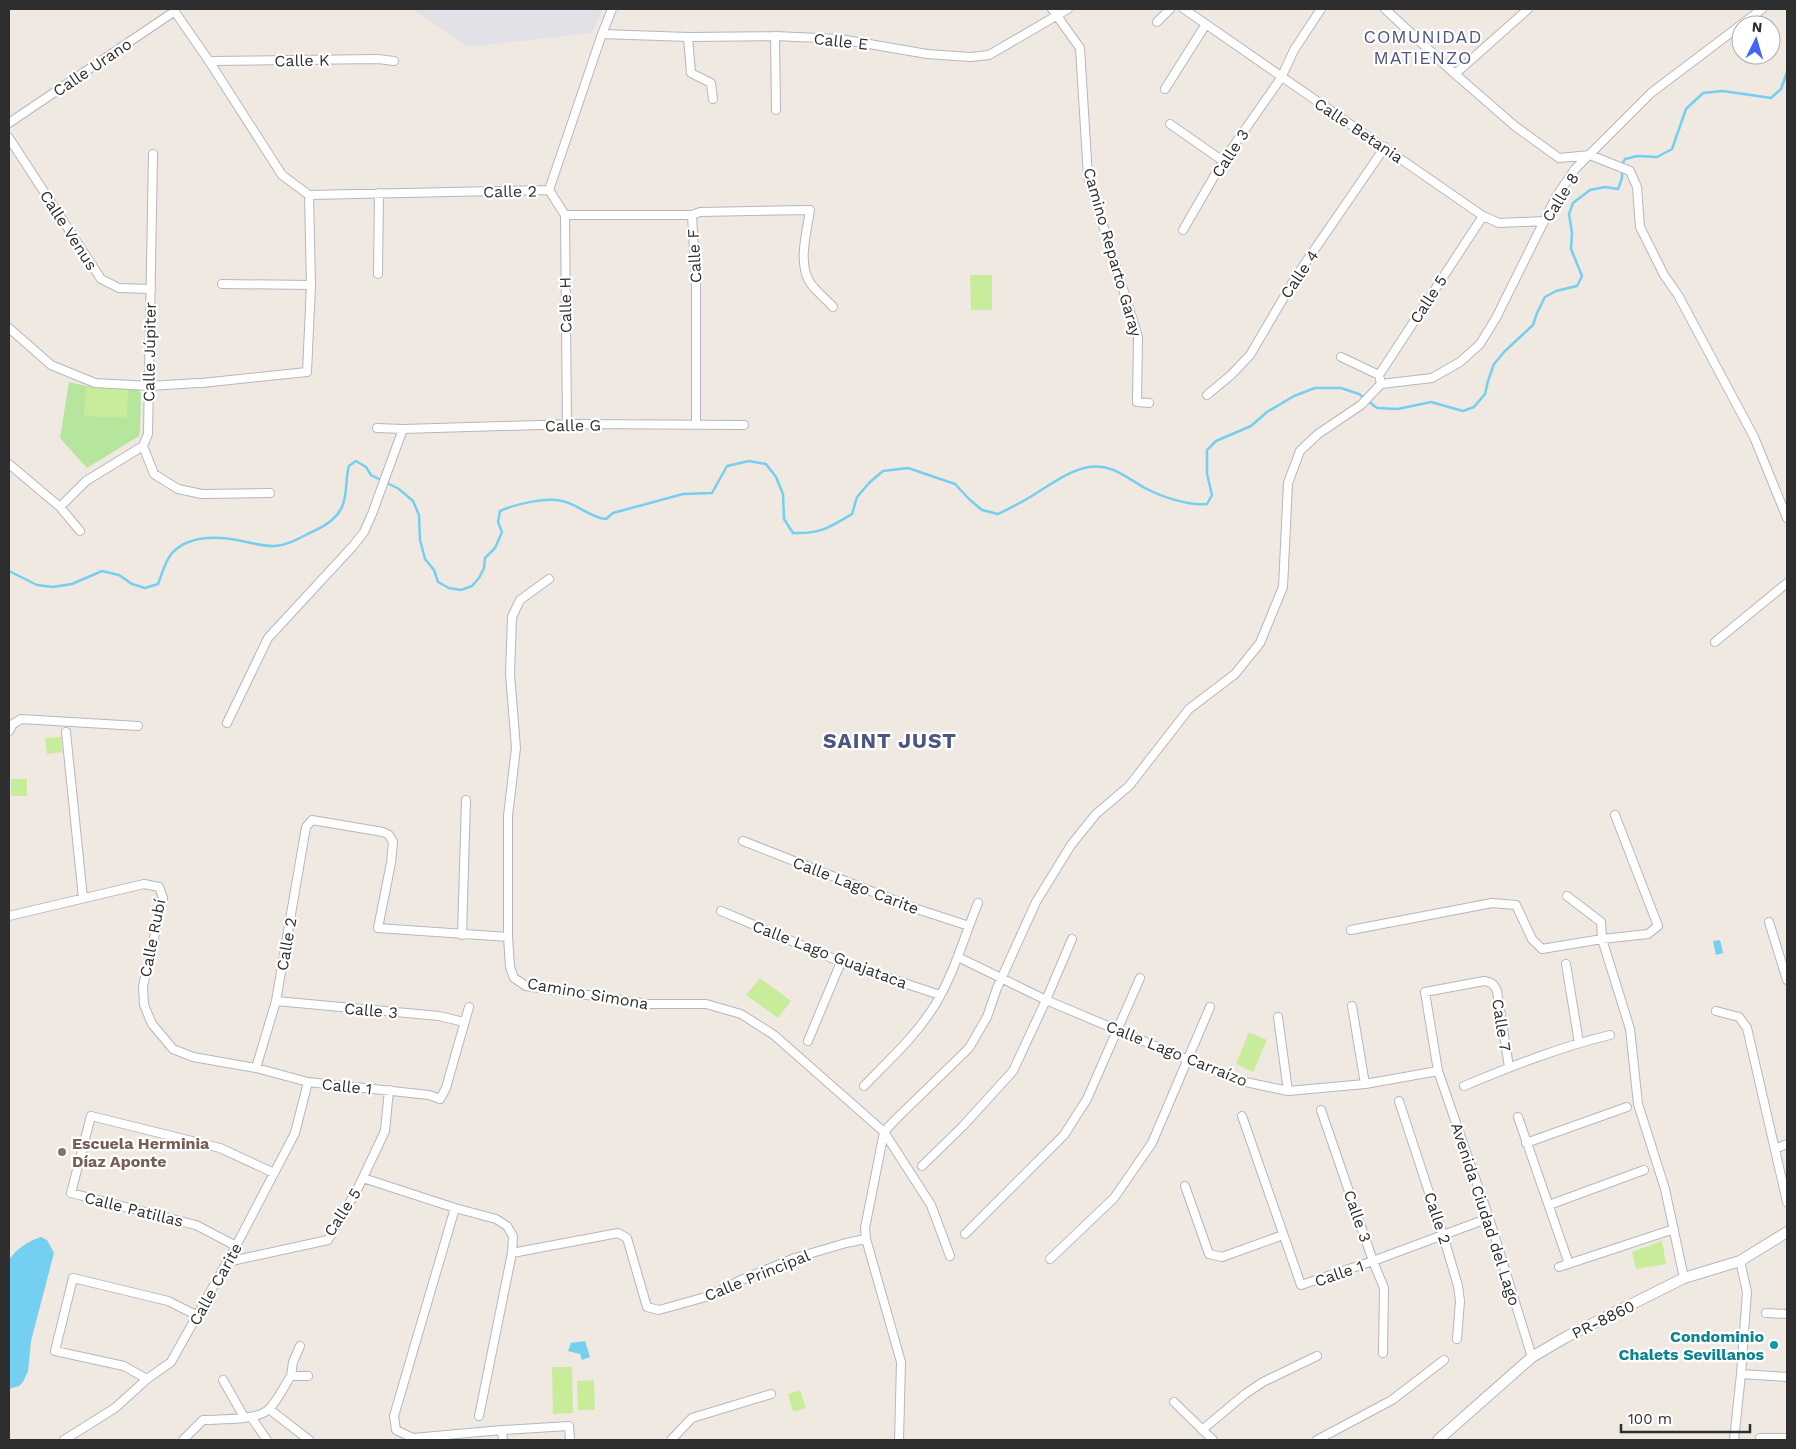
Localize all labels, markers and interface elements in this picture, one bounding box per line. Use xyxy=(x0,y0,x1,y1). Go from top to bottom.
north arrow xyxy=(1731,15,1781,65)
text: N xyxy=(1751,19,1763,35)
district label: COMUNIDAD MATIENZO xyxy=(1364,26,1482,68)
street label: Calle E xyxy=(813,29,869,54)
street label: Calle Urano xyxy=(49,34,135,101)
street label: Calle K xyxy=(274,51,330,70)
street label: Calle Betania xyxy=(1311,94,1407,167)
street label: Calle 3 xyxy=(1208,126,1253,181)
street label: Camino Reparto Garay xyxy=(1079,166,1146,339)
street label: Calle 8 xyxy=(1538,169,1583,225)
street label: Calle 2 xyxy=(483,182,537,201)
street label: Calle Venus xyxy=(36,187,101,274)
street label: Calle F xyxy=(684,228,705,284)
street label: Calle 4 xyxy=(1276,246,1323,302)
street label: Calle 5 xyxy=(1406,272,1451,327)
street label: Calle H xyxy=(556,277,575,333)
street label: Calle Júpiter xyxy=(139,302,160,402)
street label: Calle G xyxy=(545,416,601,435)
district label: SAINT JUST xyxy=(823,728,957,753)
street label: Calle Lago Carite xyxy=(790,853,922,918)
street label: Calle Rubí xyxy=(136,897,169,979)
street label: Calle 2 xyxy=(272,916,301,972)
street label: Calle Lago Guajataca xyxy=(750,916,910,993)
street label: Camino Simona xyxy=(526,973,650,1014)
street label: Calle 7 xyxy=(1488,997,1515,1053)
street label: Calle 3 xyxy=(343,999,399,1022)
street label: Calle Lago Carraízo xyxy=(1103,1016,1250,1091)
street label: Calle 1 xyxy=(321,1074,373,1099)
street label: Avenida Ciudad del Lago xyxy=(1447,1120,1524,1308)
place label: Escuela Herminia Díaz Aponte xyxy=(72,1134,210,1171)
marker: Escuela Herminia Díaz Aponte xyxy=(56,1146,68,1158)
street label: Calle 5 xyxy=(320,1185,365,1240)
street label: Calle Patillas xyxy=(82,1188,185,1231)
street label: Calle 3 xyxy=(1340,1188,1375,1245)
street label: Calle 2 xyxy=(1420,1190,1455,1247)
street label: Calle Carite xyxy=(185,1240,246,1329)
street label: Calle Principal xyxy=(702,1246,813,1305)
street label: Calle 1 xyxy=(1312,1256,1366,1291)
street label: PR-8860 xyxy=(1569,1296,1638,1343)
place label: Condominio Chalets Sevillanos xyxy=(1619,1327,1764,1364)
marker: Condominio Chalets Sevillanos xyxy=(1768,1339,1780,1351)
scale bar xyxy=(1621,1402,1750,1434)
text: 100 m xyxy=(1628,1410,1672,1428)

